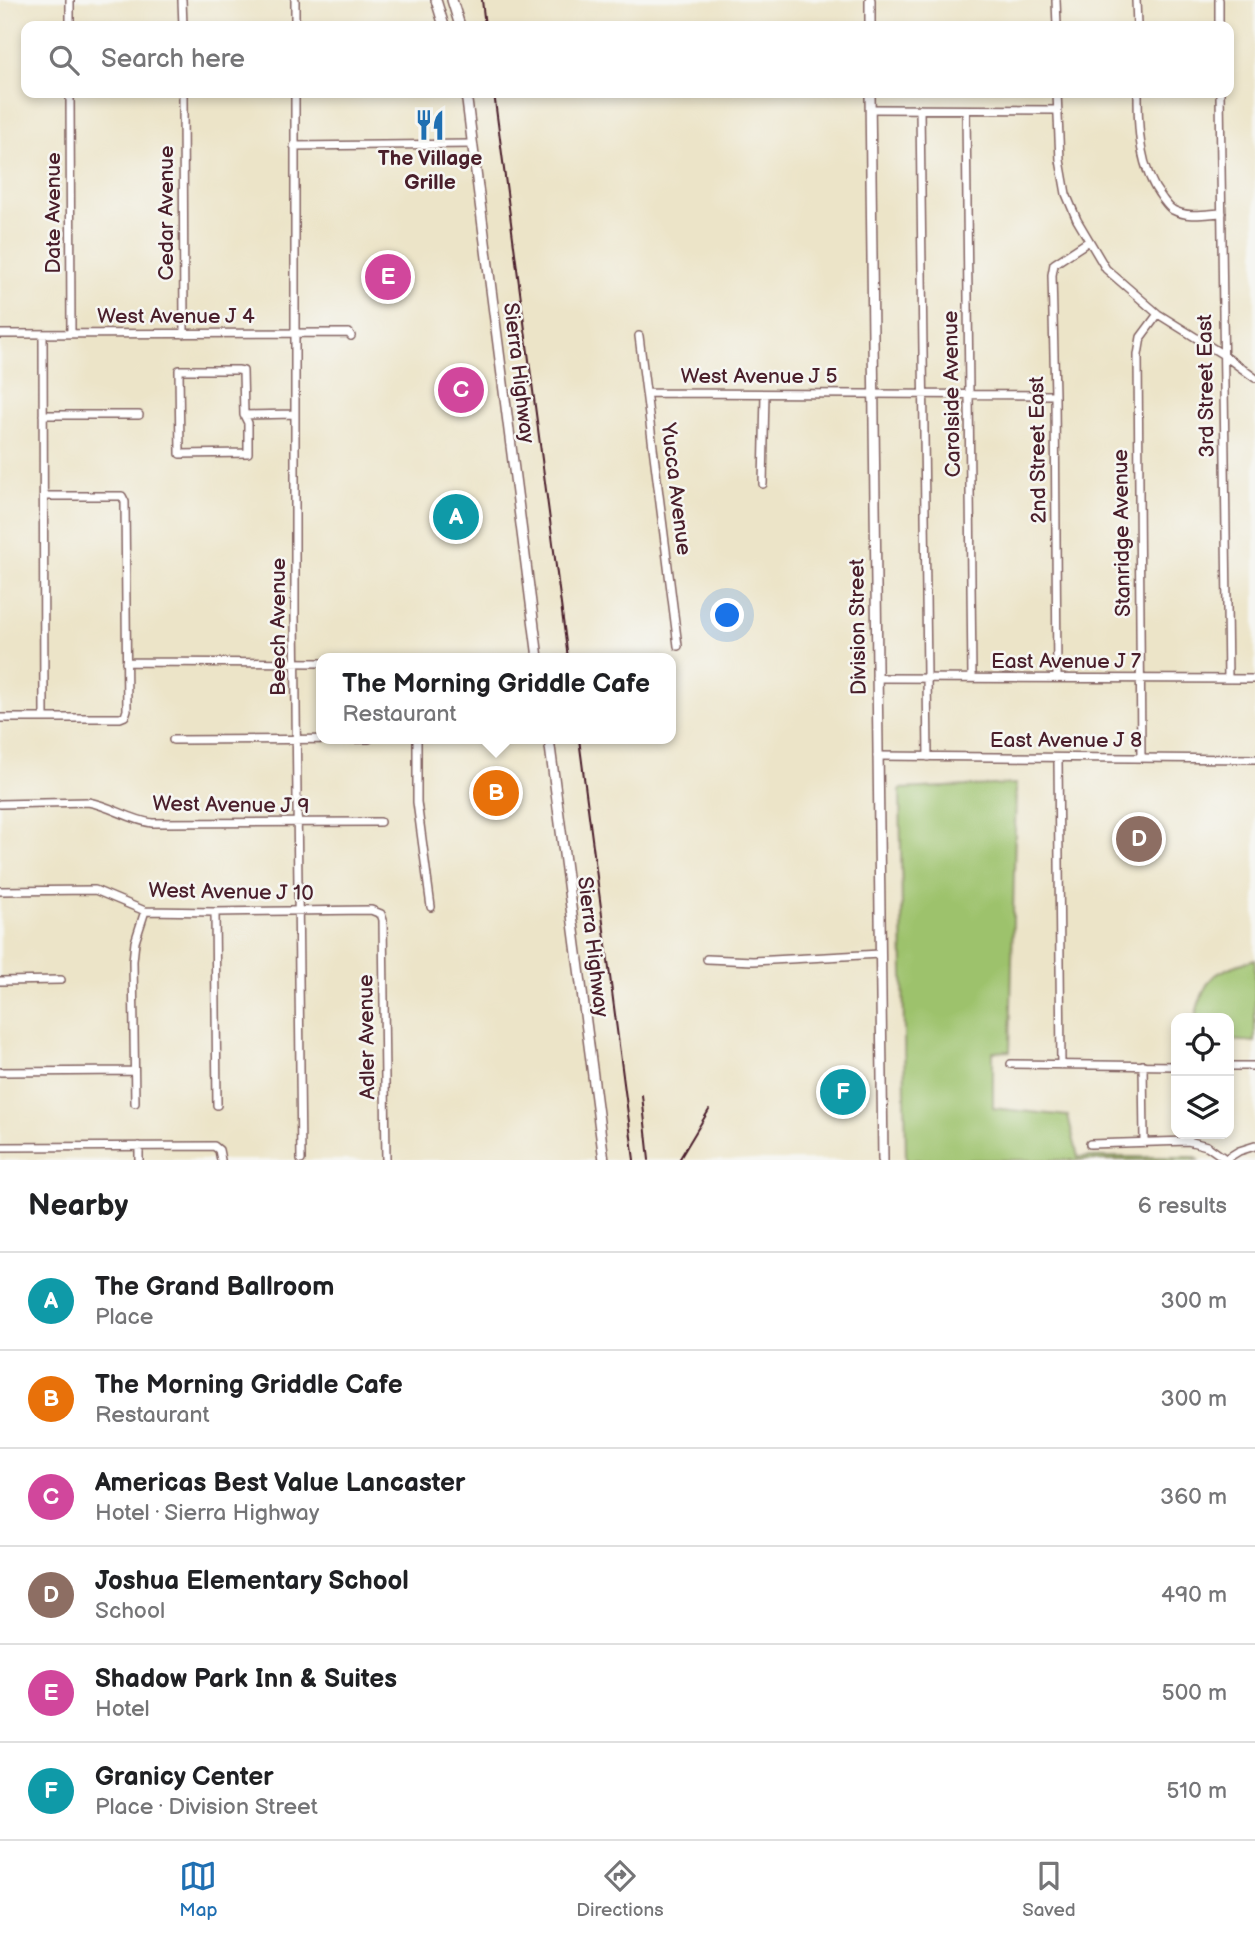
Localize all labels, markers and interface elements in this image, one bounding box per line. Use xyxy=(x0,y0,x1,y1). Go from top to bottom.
search box xyxy=(21,21,1234,98)
icon: search xyxy=(45,41,83,79)
text: Search here xyxy=(101,44,245,75)
restaurant icon: The Village Grille xyxy=(413,108,447,142)
street label: Cedar Avenue xyxy=(154,145,179,281)
place label: The Village Grille xyxy=(378,146,482,195)
street label: Date Avenue xyxy=(41,152,66,274)
pin: E xyxy=(365,251,411,303)
street label: Sierra Highway xyxy=(498,301,540,445)
street label: West Avenue J 4 xyxy=(97,304,255,329)
street label: Carolside Avenue xyxy=(938,311,966,477)
street label: 3rd Street East xyxy=(1192,314,1220,458)
pin: C xyxy=(438,364,484,416)
street label: West Avenue J 5 xyxy=(681,364,838,389)
street label: 2nd Street East xyxy=(1024,376,1052,524)
street label: Yucca Avenue xyxy=(655,420,697,557)
street label: Stanridge Avenue xyxy=(1108,449,1136,617)
pin: A xyxy=(433,491,479,543)
street label: Beech Avenue xyxy=(266,558,291,696)
street label: Division Street xyxy=(844,558,872,695)
your location xyxy=(710,598,744,632)
street label: East Avenue J 7 xyxy=(991,649,1142,674)
popup xyxy=(316,653,676,744)
text: The Morning Griddle Cafe xyxy=(342,669,650,700)
text: Restaurant xyxy=(342,700,457,728)
street label: East Avenue J 8 xyxy=(990,728,1142,753)
pin: B xyxy=(473,767,519,819)
street label: West Avenue J 9 xyxy=(152,791,310,819)
pin: D xyxy=(1116,813,1162,865)
street label: Sierra Highway xyxy=(572,875,614,1019)
street label: West Avenue J 10 xyxy=(148,878,314,906)
street label: Adler Avenue xyxy=(353,974,381,1100)
map controls xyxy=(1171,1013,1234,1139)
button: locate xyxy=(1171,1013,1234,1076)
pin: F xyxy=(820,1066,866,1118)
button: layers xyxy=(1171,1076,1234,1139)
text: Nearby xyxy=(28,1188,128,1224)
text: 6 results xyxy=(1138,1192,1227,1220)
text: The Grand Ballroom xyxy=(95,1272,334,1303)
text: A xyxy=(44,1287,58,1315)
text: 300 m xyxy=(1161,1287,1227,1315)
text: Place xyxy=(95,1303,153,1331)
text: The Morning Griddle Cafe xyxy=(95,1370,403,1401)
text: B xyxy=(43,1385,59,1413)
text: 300 m xyxy=(1161,1385,1227,1413)
text: Restaurant xyxy=(95,1401,209,1429)
text: Americas Best Value Lancaster xyxy=(95,1468,465,1499)
text: C xyxy=(43,1483,59,1511)
text: 360 m xyxy=(1160,1483,1227,1511)
text: Hotel · Sierra Highway xyxy=(95,1499,319,1527)
text: Joshua Elementary School xyxy=(95,1566,409,1597)
text: D xyxy=(43,1581,59,1609)
text: 490 m xyxy=(1161,1581,1227,1609)
text: School xyxy=(95,1597,165,1625)
text: Shadow Park Inn & Suites xyxy=(95,1664,397,1695)
text: E xyxy=(44,1679,58,1707)
text: 500 m xyxy=(1162,1679,1227,1707)
text: Hotel xyxy=(95,1695,150,1723)
text: Granicy Center xyxy=(95,1762,274,1793)
text: F xyxy=(44,1777,58,1805)
text: 510 m xyxy=(1166,1777,1227,1805)
text: Place · Division Street xyxy=(95,1793,318,1821)
tab: Map xyxy=(179,1857,218,1922)
tab: Directions xyxy=(576,1857,664,1922)
tab: Saved xyxy=(1022,1857,1076,1922)

